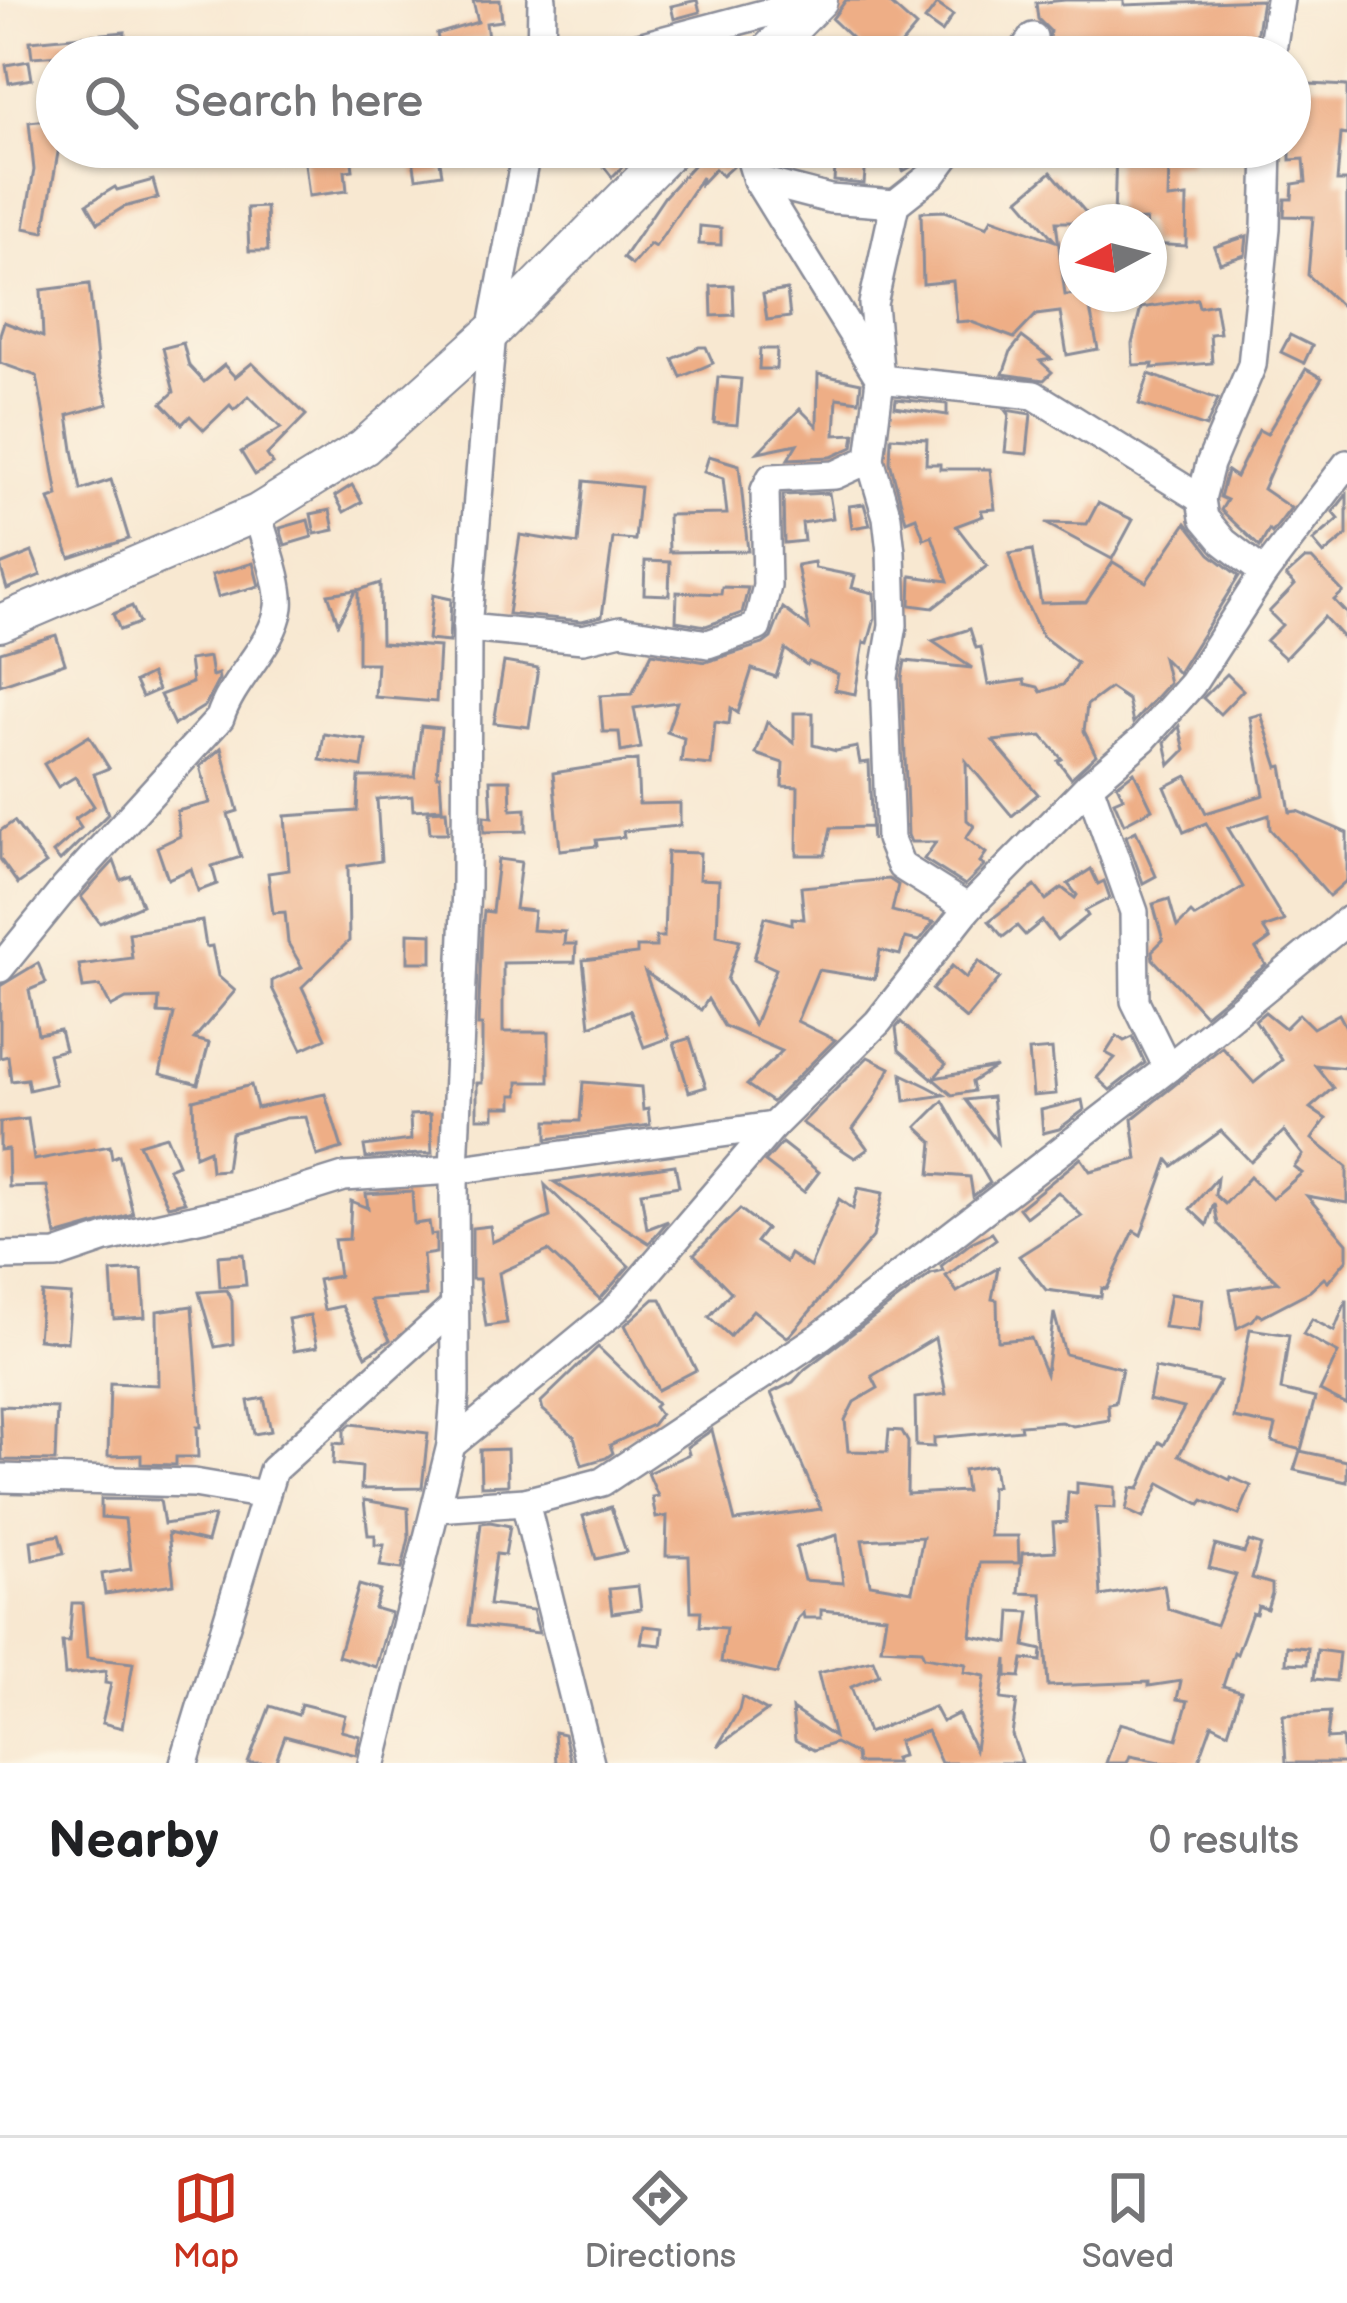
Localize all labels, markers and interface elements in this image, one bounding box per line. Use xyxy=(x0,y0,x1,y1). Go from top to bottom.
search box xyxy=(36,36,1311,168)
icon: search xyxy=(78,69,144,135)
text: Search here xyxy=(174,75,423,130)
north arrow xyxy=(1059,204,1167,312)
text: Nearby xyxy=(48,1811,219,1872)
text: 0 results xyxy=(1148,1818,1299,1865)
tab: Map xyxy=(173,2165,239,2277)
tab: Directions xyxy=(584,2165,736,2277)
tab: Saved xyxy=(1082,2165,1174,2277)

